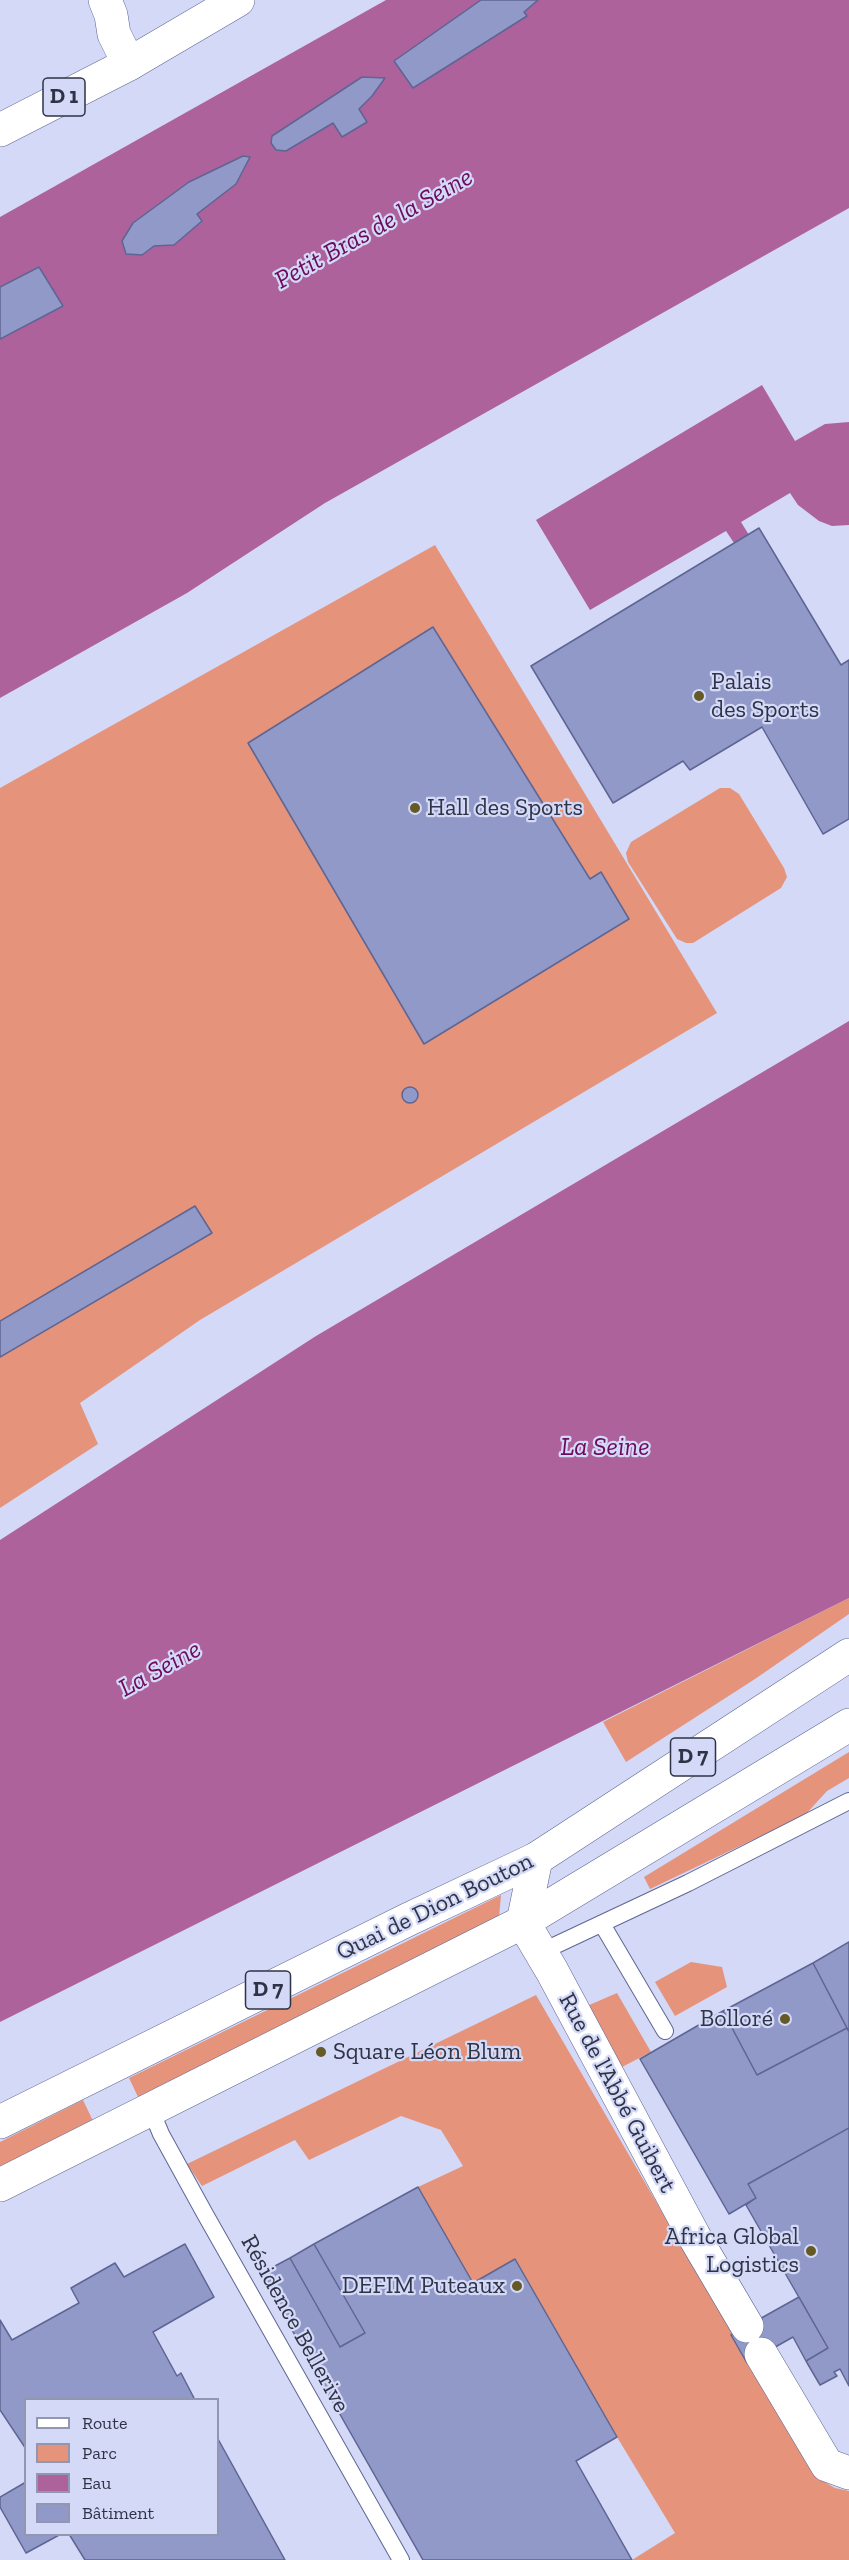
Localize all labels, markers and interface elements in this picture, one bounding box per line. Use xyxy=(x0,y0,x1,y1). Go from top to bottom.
road number: D 1 xyxy=(43,78,85,116)
water label: Petit Bras de la Seine xyxy=(270,162,478,296)
place label: Palais des Sports xyxy=(711,668,819,724)
marker: Palais des Sports xyxy=(692,689,706,703)
place label: Hall des Sports xyxy=(427,794,583,822)
marker: Hall des Sports xyxy=(408,801,422,815)
water label: La Seine xyxy=(560,1432,650,1464)
water label: La Seine xyxy=(113,1634,207,1704)
road number: D 7 xyxy=(670,1738,716,1776)
street label: Quai de Dion Bouton xyxy=(332,1847,538,1967)
road number: D 7 xyxy=(246,1971,290,2009)
street label: Rue de l'Abbé Guibert xyxy=(552,1988,682,2198)
place label: Bolloré xyxy=(700,2005,773,2033)
marker: Bolloré xyxy=(778,2012,792,2026)
place label: Square Léon Blum xyxy=(333,2038,521,2066)
marker: Square Léon Blum xyxy=(314,2045,328,2059)
place label: Africa Global Logistics xyxy=(665,2223,799,2279)
street label: Résidence Bellerive xyxy=(234,2230,356,2418)
marker: Africa Global Logistics xyxy=(804,2244,818,2258)
place label: DEFIM Puteaux xyxy=(342,2272,505,2300)
marker: DEFIM Puteaux xyxy=(510,2279,524,2293)
legend xyxy=(24,2398,219,2536)
text: Route xyxy=(82,2412,127,2434)
text: Parc xyxy=(82,2442,117,2464)
text: Eau xyxy=(82,2472,111,2494)
text: Bâtiment xyxy=(82,2502,154,2524)

